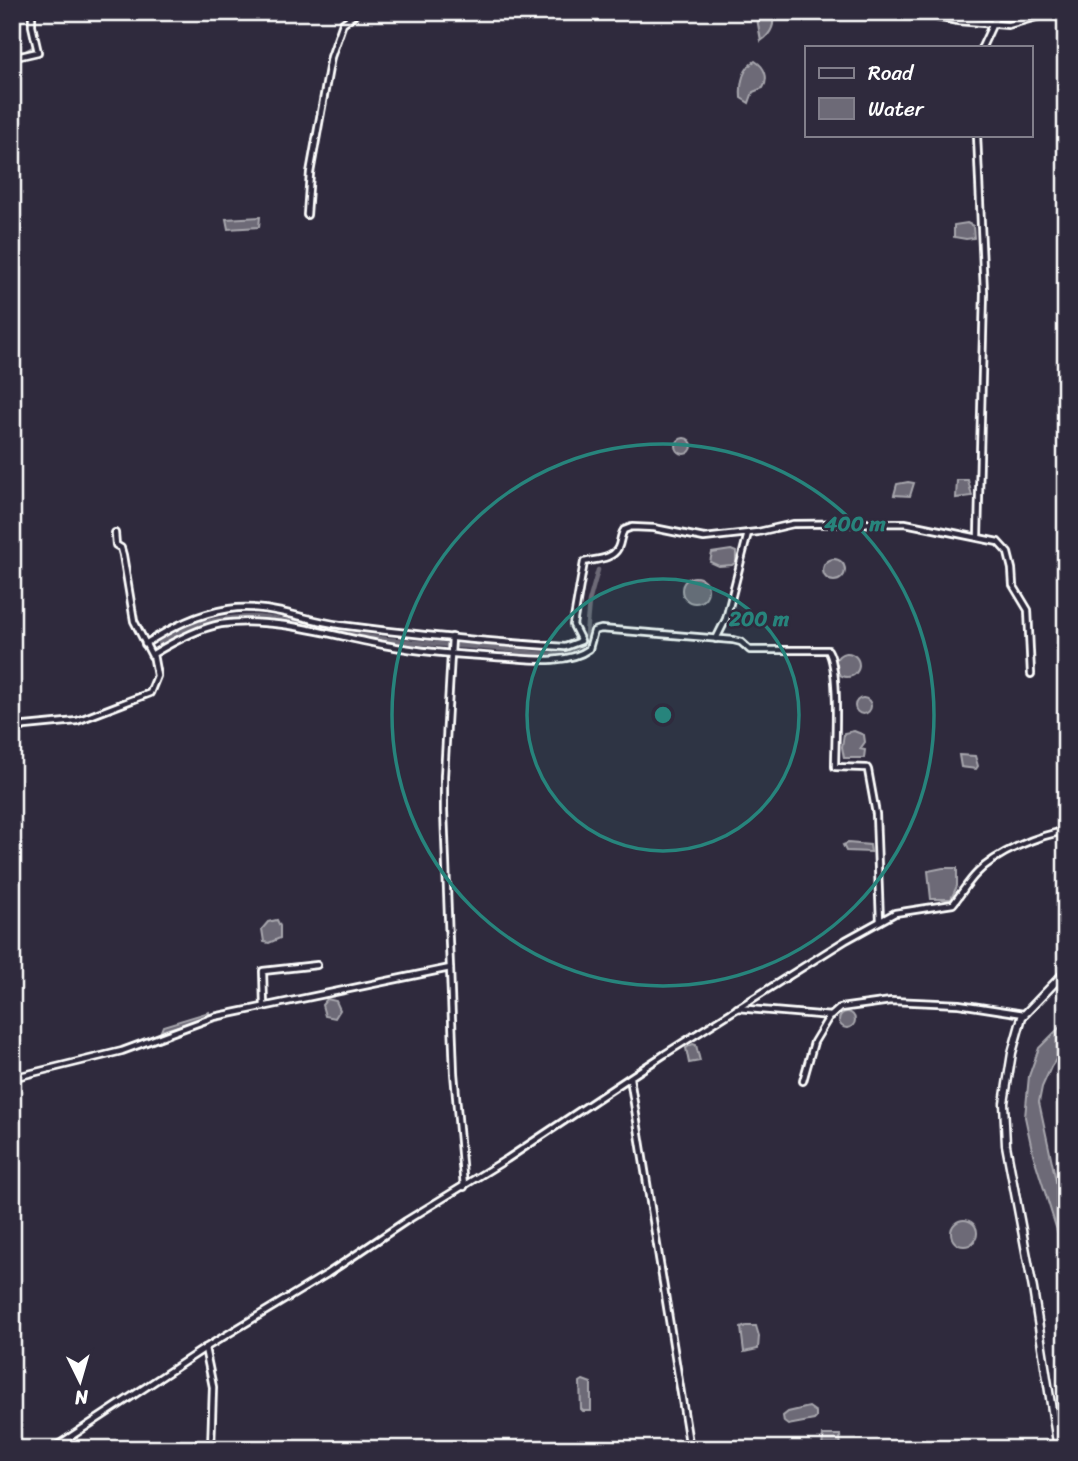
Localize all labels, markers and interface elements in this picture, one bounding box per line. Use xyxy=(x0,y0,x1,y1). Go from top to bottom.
legend xyxy=(805,46,1032,136)
text: Road xyxy=(868,54,915,92)
text: Water xyxy=(868,90,925,128)
text: 400 m xyxy=(823,505,886,543)
text: 200 m xyxy=(728,600,790,638)
centre of rings xyxy=(651,703,675,727)
north arrow xyxy=(46,1346,116,1416)
text: N xyxy=(73,1380,90,1415)

